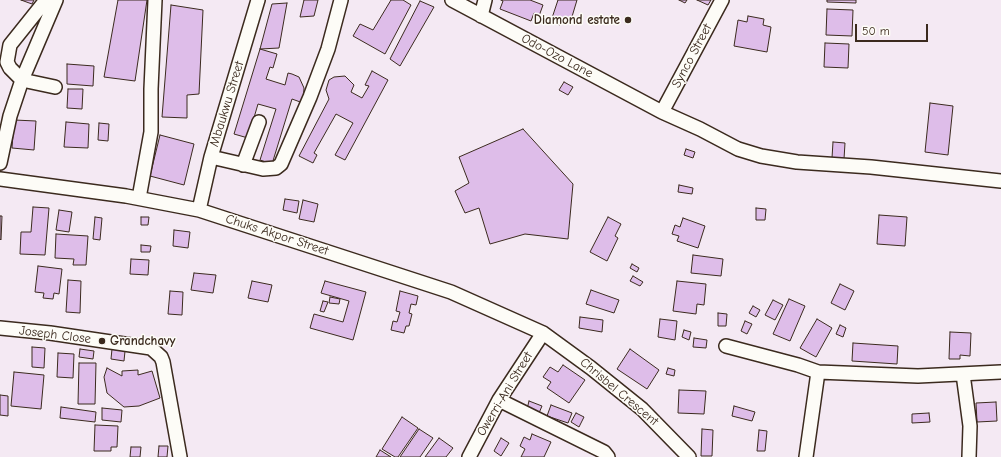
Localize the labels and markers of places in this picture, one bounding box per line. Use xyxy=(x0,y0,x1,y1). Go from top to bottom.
place label: Diamond estate xyxy=(534,12,620,28)
marker: Diamond estate xyxy=(623,15,633,25)
place label: Grandchavy xyxy=(110,333,176,349)
marker: Grandchavy xyxy=(97,336,107,346)

